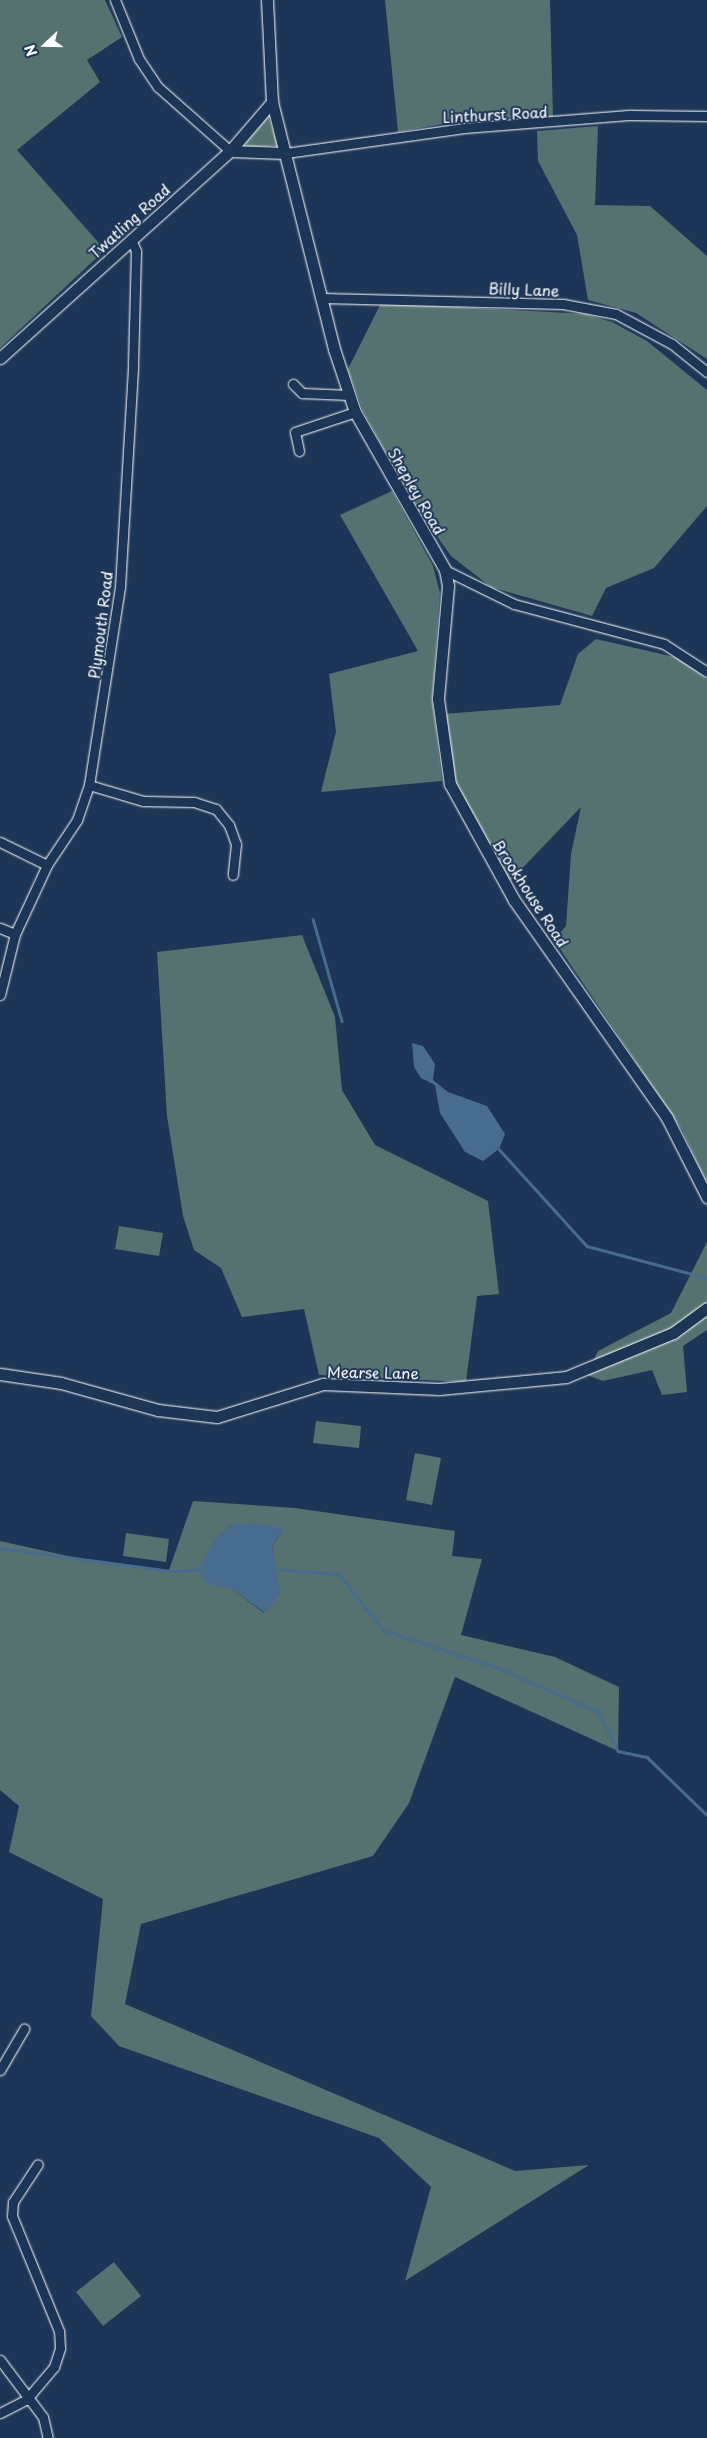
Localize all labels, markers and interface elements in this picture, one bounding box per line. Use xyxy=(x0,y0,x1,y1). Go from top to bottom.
north arrow xyxy=(20,20,70,70)
text: N xyxy=(19,42,42,59)
street label: Linthurst Road xyxy=(442,102,548,126)
street label: Twatling Road xyxy=(85,180,173,262)
street label: Billy Lane xyxy=(488,279,560,299)
street label: Shepley Road xyxy=(385,444,449,538)
street label: Plymouth Road xyxy=(84,570,116,680)
street label: Brookhouse Road xyxy=(489,836,573,950)
street label: Mearse Lane xyxy=(327,1362,419,1382)

